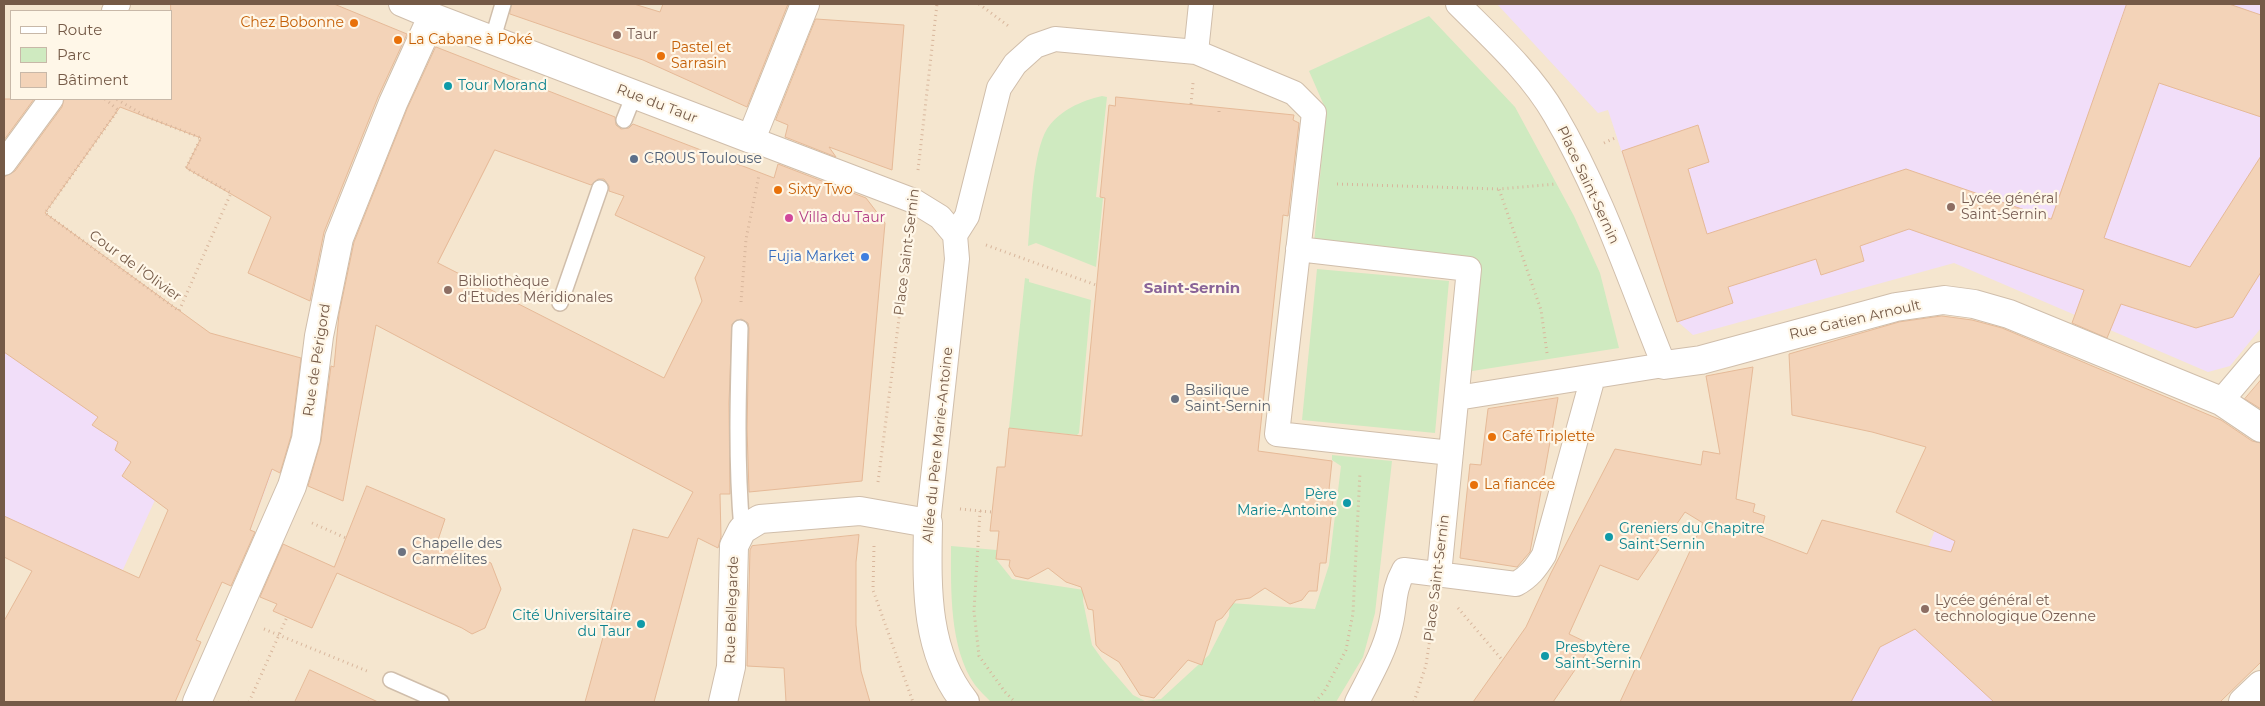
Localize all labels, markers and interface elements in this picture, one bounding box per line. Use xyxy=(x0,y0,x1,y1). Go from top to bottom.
legend xyxy=(10,10,172,100)
place label: Chez Bobonne xyxy=(240,15,344,31)
marker: Chez Bobonne xyxy=(348,17,360,29)
text: Route xyxy=(57,20,102,39)
place label: Taur xyxy=(627,27,658,43)
marker: Taur xyxy=(611,29,623,41)
place label: La Cabane à Poké xyxy=(408,32,533,48)
marker: La Cabane à Poké xyxy=(392,34,404,46)
place label: Pastel et Sarrasin xyxy=(671,40,731,72)
text: Parc xyxy=(57,45,91,64)
marker: Pastel et Sarrasin xyxy=(655,50,667,62)
text: Bâtiment xyxy=(57,70,129,89)
place label: Tour Morand xyxy=(458,78,547,94)
marker: Tour Morand xyxy=(442,80,454,92)
street label: Rue du Taur xyxy=(614,81,700,127)
street label: Place Saint-Sernin xyxy=(1553,123,1623,247)
place label: CROUS Toulouse xyxy=(644,151,762,167)
marker: CROUS Toulouse xyxy=(628,153,640,165)
place label: Sixty Two xyxy=(788,182,853,198)
marker: Sixty Two xyxy=(772,184,784,196)
street label: Place Saint-Sernin xyxy=(891,187,923,317)
place label: Lycée général Saint-Sernin xyxy=(1961,191,2058,223)
marker: Lycée général Saint-Sernin xyxy=(1945,201,1957,213)
place label: Villa du Taur xyxy=(799,210,885,226)
marker: Villa du Taur xyxy=(783,212,795,224)
street label: Cour de l'Olivier xyxy=(86,227,184,305)
place label: Fujia Market xyxy=(768,249,855,265)
marker: Fujia Market xyxy=(859,251,871,263)
place label: Bibliothèque d'Etudes Méridionales xyxy=(458,274,613,306)
district label: Saint-Sernin xyxy=(1144,280,1240,298)
marker: Bibliothèque d'Etudes Méridionales xyxy=(442,284,454,296)
street label: Rue Gatien Arnoult xyxy=(1788,297,1922,343)
street label: Rue de Périgord xyxy=(300,302,334,418)
street label: Allée du Père Marie-Antoine xyxy=(919,346,957,544)
place label: Basilique Saint-Sernin xyxy=(1185,383,1271,416)
marker: Basilique Saint-Sernin xyxy=(1169,393,1181,405)
place label: Café Triplette xyxy=(1502,429,1595,445)
marker: Café Triplette xyxy=(1486,431,1498,443)
place label: La fiancée xyxy=(1484,477,1555,493)
marker: La fiancée xyxy=(1468,479,1480,491)
place label: Père Marie-Antoine xyxy=(1237,487,1337,520)
marker: Père Marie-Antoine xyxy=(1341,497,1353,509)
street label: Place Saint-Sernin xyxy=(1421,513,1453,643)
place label: Greniers du Chapitre Saint-Sernin xyxy=(1619,521,1764,554)
marker: Greniers du Chapitre Saint-Sernin xyxy=(1603,531,1615,543)
place label: Chapelle des Carmélites xyxy=(412,536,502,568)
marker: Chapelle des Carmélites xyxy=(396,546,408,558)
street label: Rue Bellegarde xyxy=(722,556,742,664)
place label: Lycée général et technologique Ozenne xyxy=(1935,593,2096,626)
marker: Lycée général et technologique Ozenne xyxy=(1919,603,1931,615)
place label: Cité Universitaire du Taur xyxy=(512,608,631,640)
marker: Cité Universitaire du Taur xyxy=(635,618,647,630)
place label: Presbytère Saint-Sernin xyxy=(1555,640,1641,672)
marker: Presbytère Saint-Sernin xyxy=(1539,650,1551,662)

